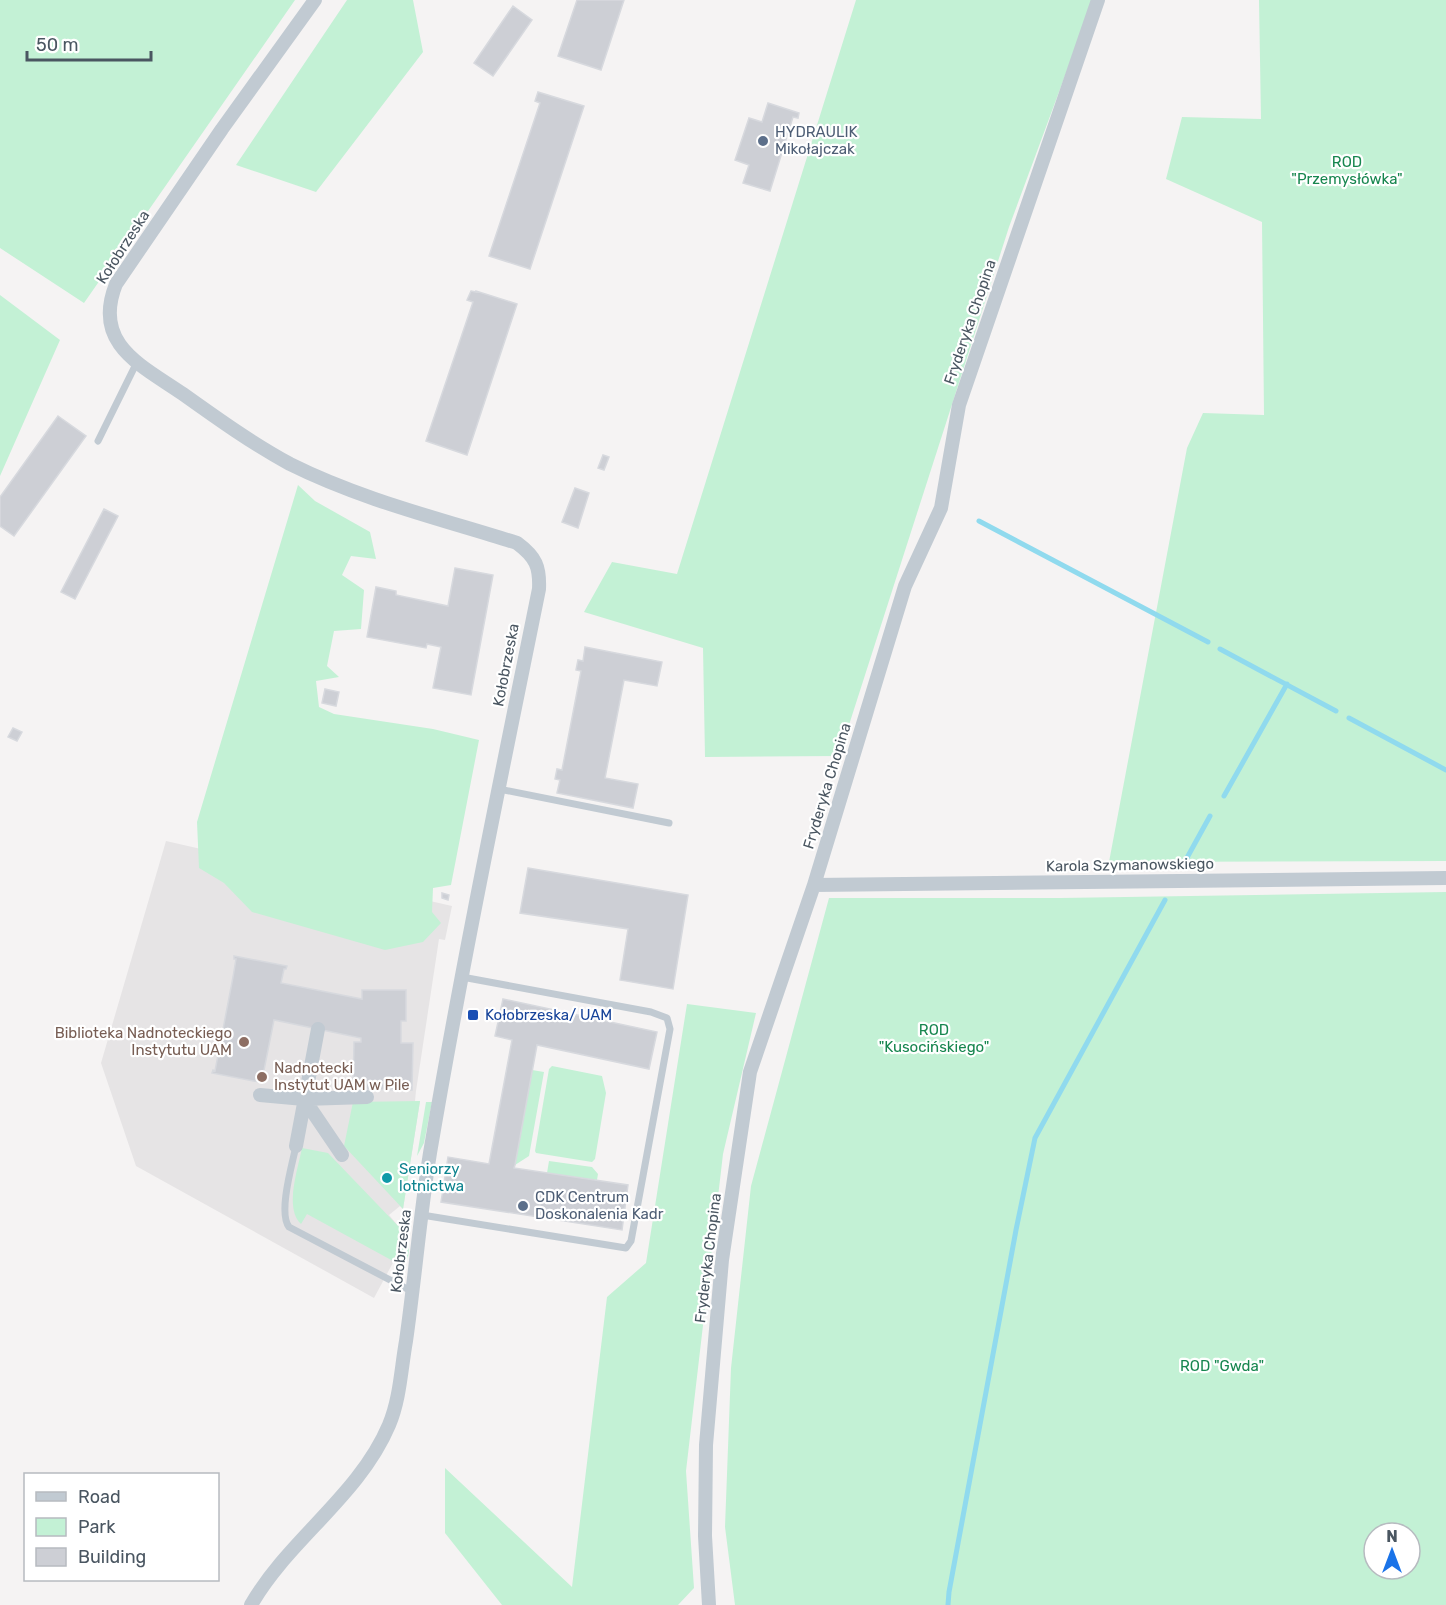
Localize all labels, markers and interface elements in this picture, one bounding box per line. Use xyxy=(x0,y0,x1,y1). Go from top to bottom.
scale bar xyxy=(27,24,152,62)
text: 50 m xyxy=(36,34,79,56)
place label: HYDRAULIK Mikołajczak xyxy=(775,123,858,158)
marker: HYDRAULIK Mikołajczak xyxy=(756,134,770,148)
park label: ROD "Przemysłówka" xyxy=(1291,153,1403,188)
street label: Kołobrzeska xyxy=(93,207,153,287)
street label: Fryderyka Chopina xyxy=(940,257,1000,387)
street label: Kołobrzeska xyxy=(489,622,523,708)
street label: Fryderyka Chopina xyxy=(799,721,855,851)
street label: Karola Szymanowskiego xyxy=(1046,855,1214,875)
place label: Kołobrzeska/ UAM xyxy=(485,1006,612,1024)
marker: Kołobrzeska/ UAM xyxy=(466,1008,480,1022)
park label: ROD "Kusocińskiego" xyxy=(879,1021,989,1056)
place label: Biblioteka Nadnoteckiego Instytutu UAM xyxy=(55,1024,232,1059)
marker: Biblioteka Nadnoteckiego Instytutu UAM xyxy=(237,1035,251,1049)
place label: Nadnotecki Instytut UAM w Pile xyxy=(274,1059,410,1094)
marker: Nadnotecki Instytut UAM w Pile xyxy=(255,1070,269,1084)
place label: Seniorzy lotnictwa xyxy=(399,1160,464,1195)
marker: Seniorzy lotnictwa xyxy=(380,1171,394,1185)
place label: CDK Centrum Doskonalenia Kadr xyxy=(535,1188,664,1223)
street label: Fryderyka Chopina xyxy=(691,1192,725,1324)
marker: CDK Centrum Doskonalenia Kadr xyxy=(516,1199,530,1213)
street label: Kołobrzeska xyxy=(387,1208,415,1294)
park label: ROD "Gwda" xyxy=(1180,1357,1264,1375)
legend xyxy=(24,1473,219,1581)
text: Road xyxy=(78,1486,121,1508)
text: Park xyxy=(78,1516,116,1538)
north arrow xyxy=(1362,1521,1422,1581)
text: N xyxy=(1386,1527,1398,1546)
text: Building xyxy=(78,1546,146,1568)

